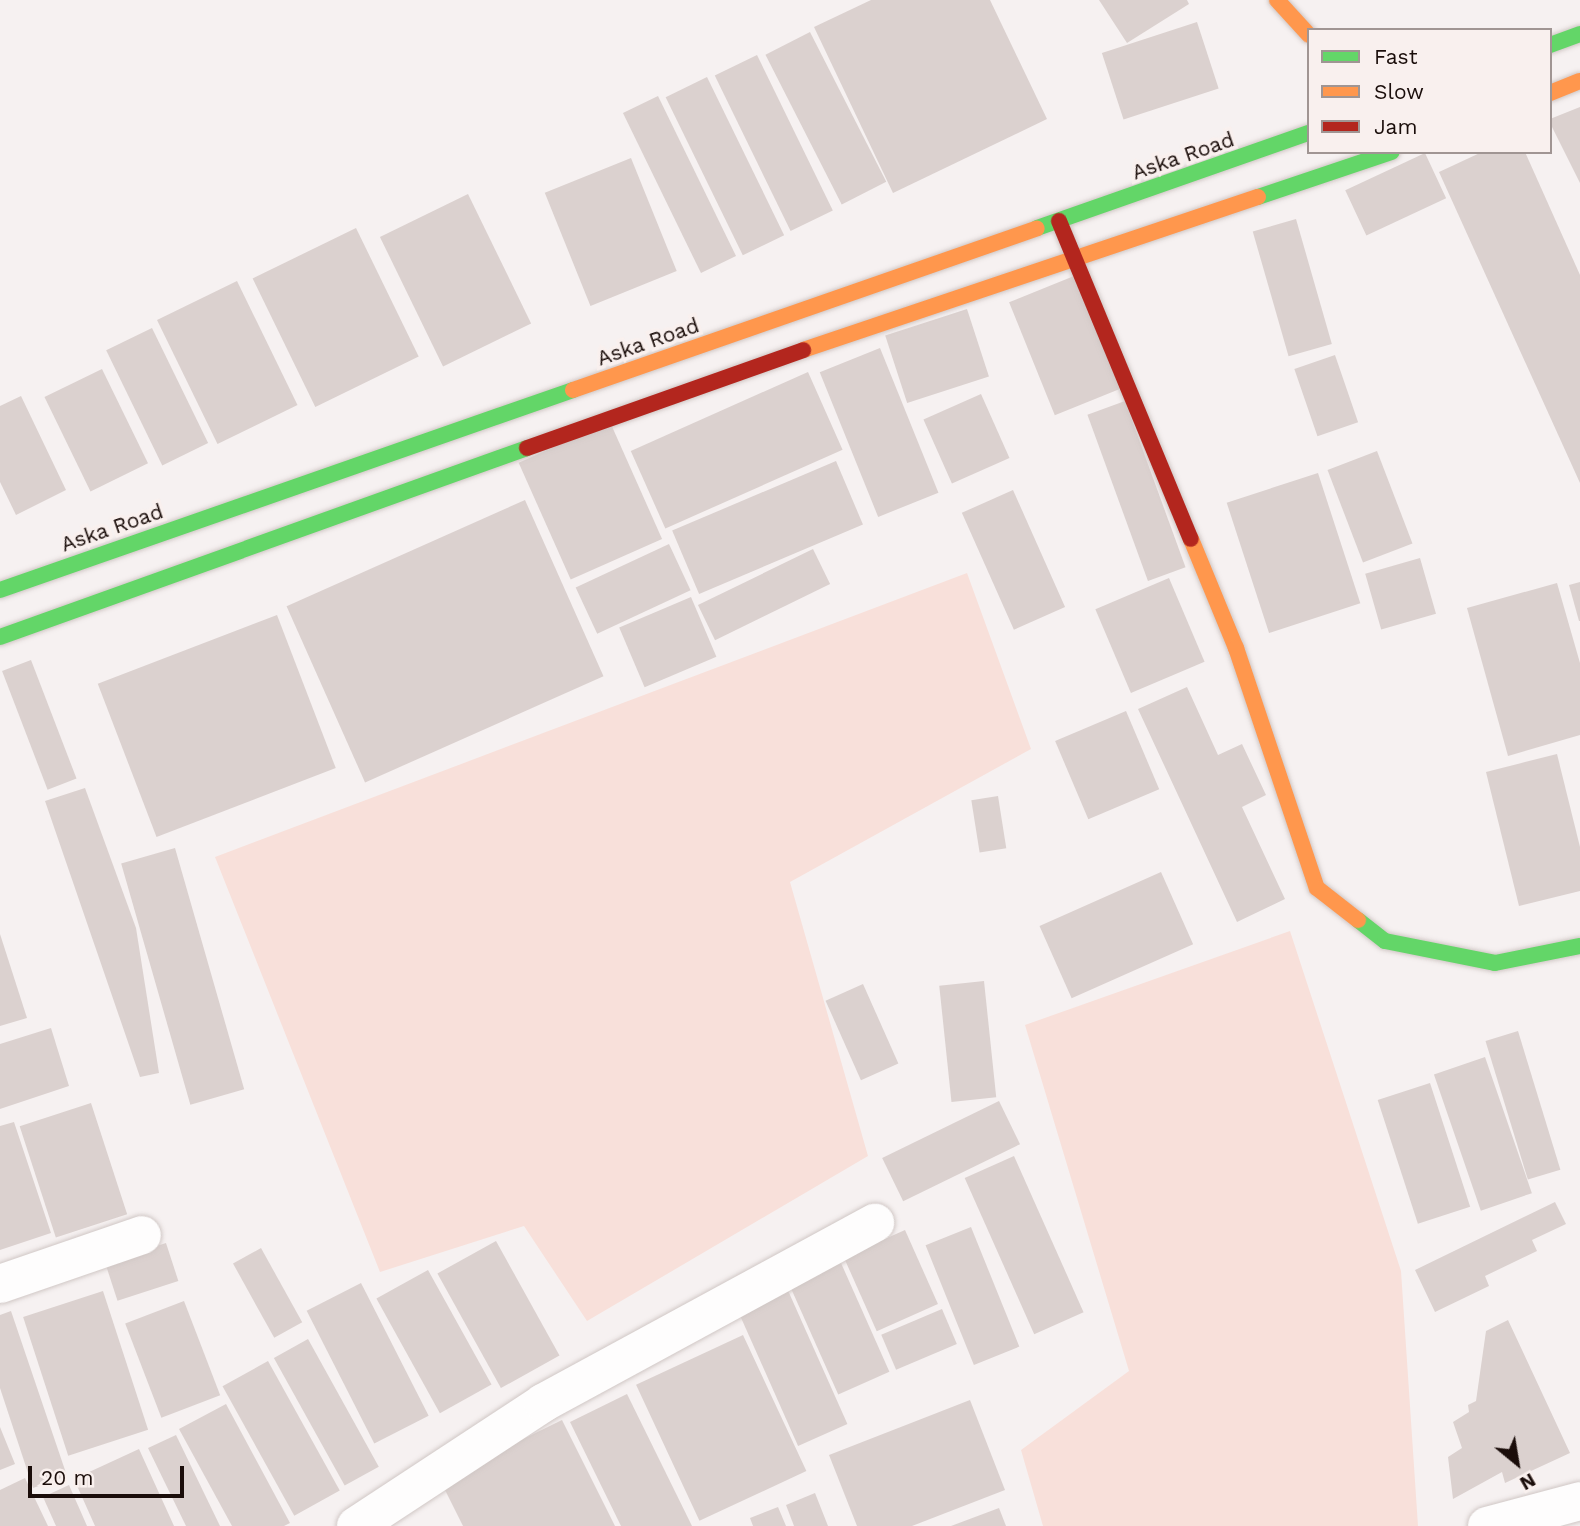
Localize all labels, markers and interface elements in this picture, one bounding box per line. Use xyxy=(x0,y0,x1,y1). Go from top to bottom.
legend xyxy=(1307,28,1552,154)
text: Fast xyxy=(1374,44,1418,69)
text: Slow xyxy=(1374,79,1424,104)
text: Jam xyxy=(1374,114,1417,139)
street label: Aska Road xyxy=(1128,127,1238,185)
street label: Aska Road xyxy=(593,313,703,371)
street label: Aska Road xyxy=(57,499,167,557)
north arrow xyxy=(1482,1428,1552,1498)
scale bar xyxy=(32,1452,187,1496)
text: 20 m xyxy=(41,1465,93,1490)
text: N xyxy=(1516,1468,1540,1495)

